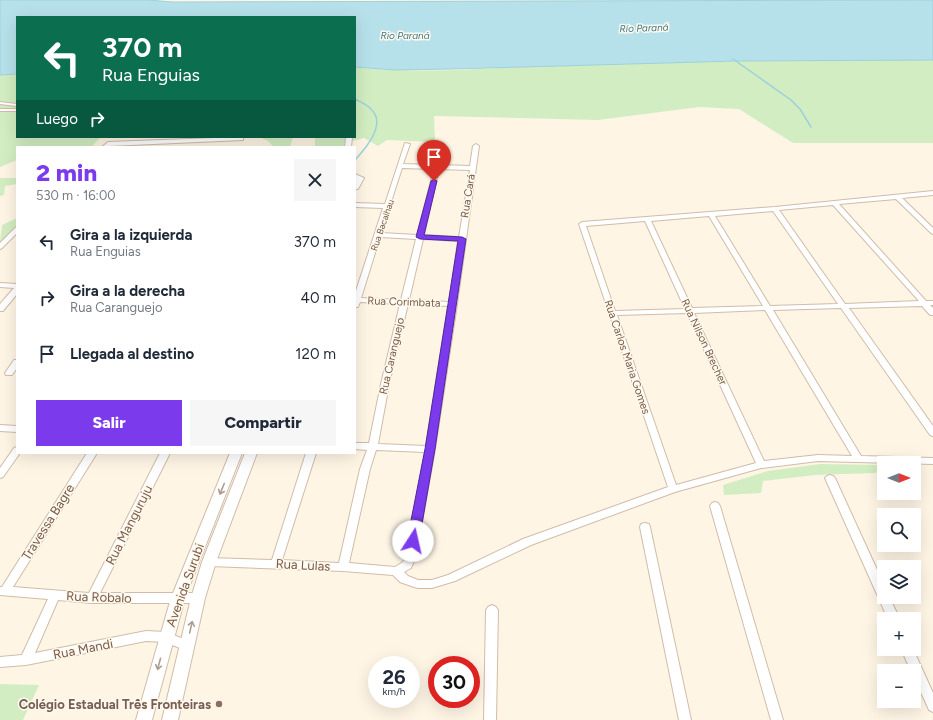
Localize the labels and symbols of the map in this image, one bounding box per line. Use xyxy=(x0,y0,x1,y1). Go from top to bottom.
water label: Río Paraná xyxy=(619,21,669,35)
water label: Rio Paraná xyxy=(380,29,430,42)
pin xyxy=(417,140,451,181)
street label: Rua Cará xyxy=(458,173,478,219)
street label: Rua Bacalhau xyxy=(368,198,396,252)
street label: Rua Corimbata xyxy=(367,294,441,310)
street label: Rua Nilson Brecher xyxy=(678,297,730,387)
street label: Rua Carlos Maria Gomes xyxy=(601,298,653,416)
street label: Rua Caranguejo xyxy=(377,316,407,396)
north arrow xyxy=(877,456,921,500)
street label: Travessa Bagre xyxy=(19,481,77,563)
street label: Rua Manguruju xyxy=(102,483,156,567)
one-way arrow xyxy=(217,483,225,495)
position arrow xyxy=(392,520,434,562)
street label: Avenida Surubi xyxy=(163,541,207,629)
street label: Rua Lulas xyxy=(275,556,331,574)
street label: Rua Robalo xyxy=(66,588,132,606)
one-way arrow xyxy=(188,621,196,634)
street label: Rua Mandi xyxy=(52,636,114,662)
speed limit sign: 30 xyxy=(428,656,480,708)
one-way arrow xyxy=(155,657,162,670)
place label: Colégio Estadual Três Fronteiras xyxy=(19,697,211,712)
marker: Colégio Estadual Três Fronteiras xyxy=(214,699,224,709)

